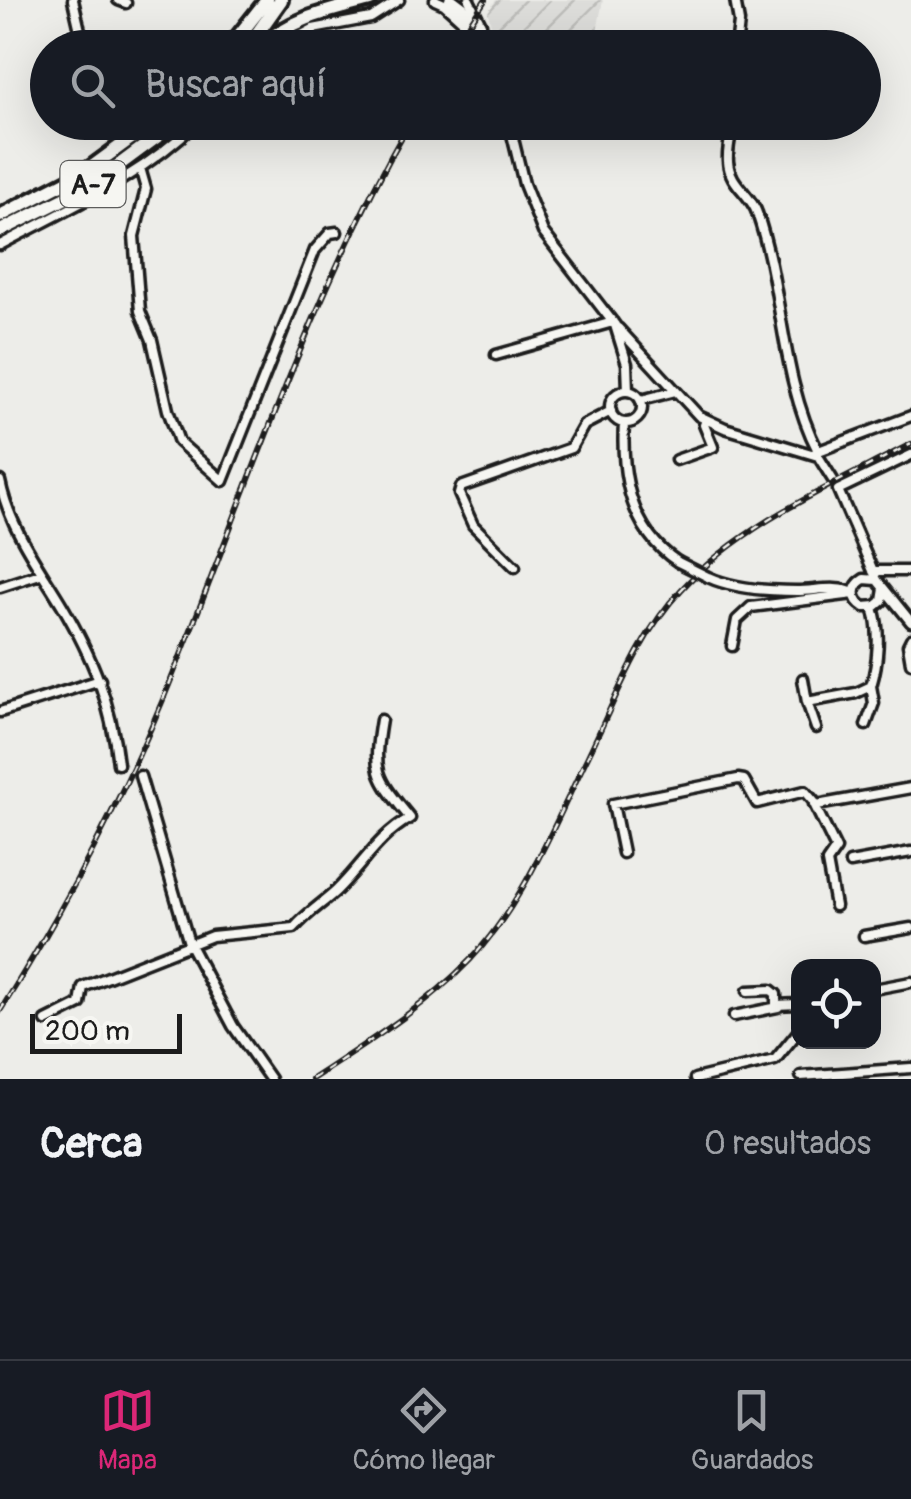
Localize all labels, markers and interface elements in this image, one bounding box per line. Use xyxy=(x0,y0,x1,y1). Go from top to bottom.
search box xyxy=(30,30,881,140)
icon: search xyxy=(65,58,120,113)
text: Buscar aquí xyxy=(145,61,327,109)
road number: A-7 xyxy=(61,161,126,207)
map controls xyxy=(791,959,881,1049)
button: locate xyxy=(791,959,881,1049)
scale bar xyxy=(30,1009,182,1054)
text: 200 m xyxy=(45,1014,130,1049)
text: Cerca xyxy=(40,1118,142,1170)
text: 0 resultados xyxy=(704,1124,871,1164)
tab: Mapa xyxy=(98,1383,157,1478)
tab: Cómo llegar xyxy=(353,1383,495,1478)
tab: Guardados xyxy=(691,1383,813,1478)

